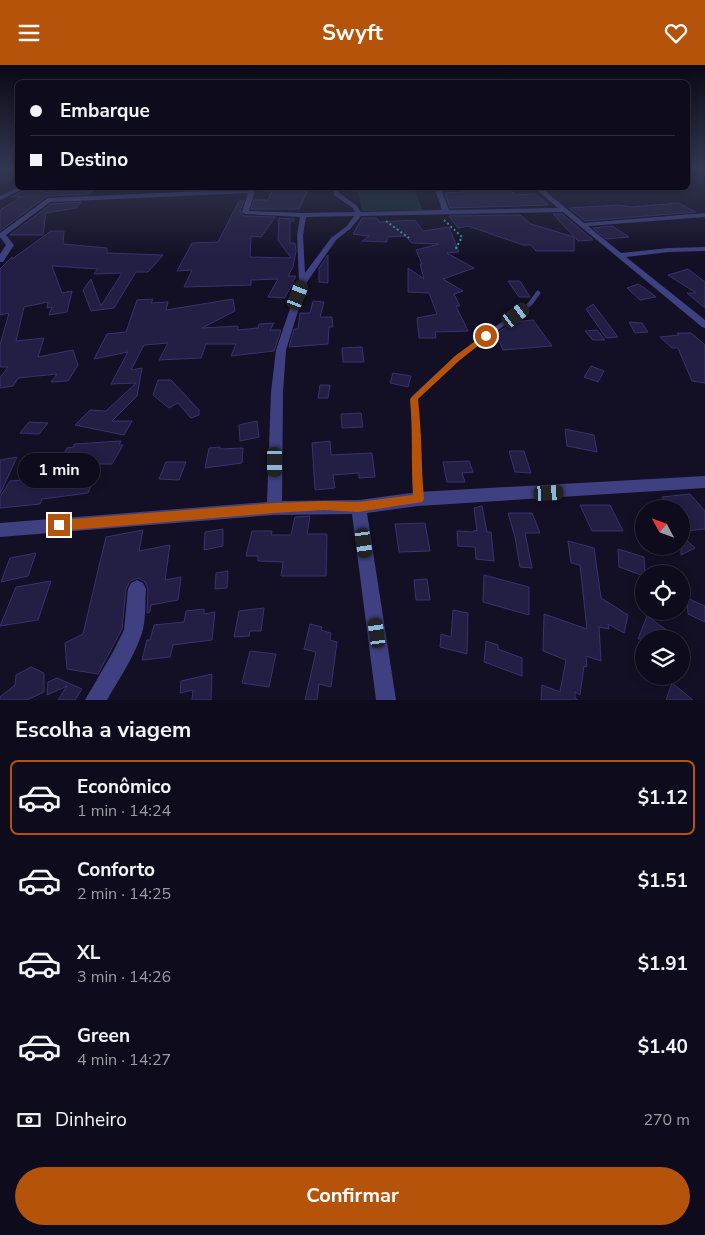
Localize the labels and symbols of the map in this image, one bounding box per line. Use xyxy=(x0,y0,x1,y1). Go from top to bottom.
car xyxy=(285,278,310,312)
car xyxy=(499,300,532,330)
route start xyxy=(475,325,497,347)
car xyxy=(267,447,282,477)
callout: 1 min xyxy=(18,453,100,487)
car xyxy=(533,485,564,501)
north arrow xyxy=(635,500,690,555)
route end xyxy=(48,514,70,536)
car xyxy=(354,527,373,559)
car xyxy=(367,617,386,649)

